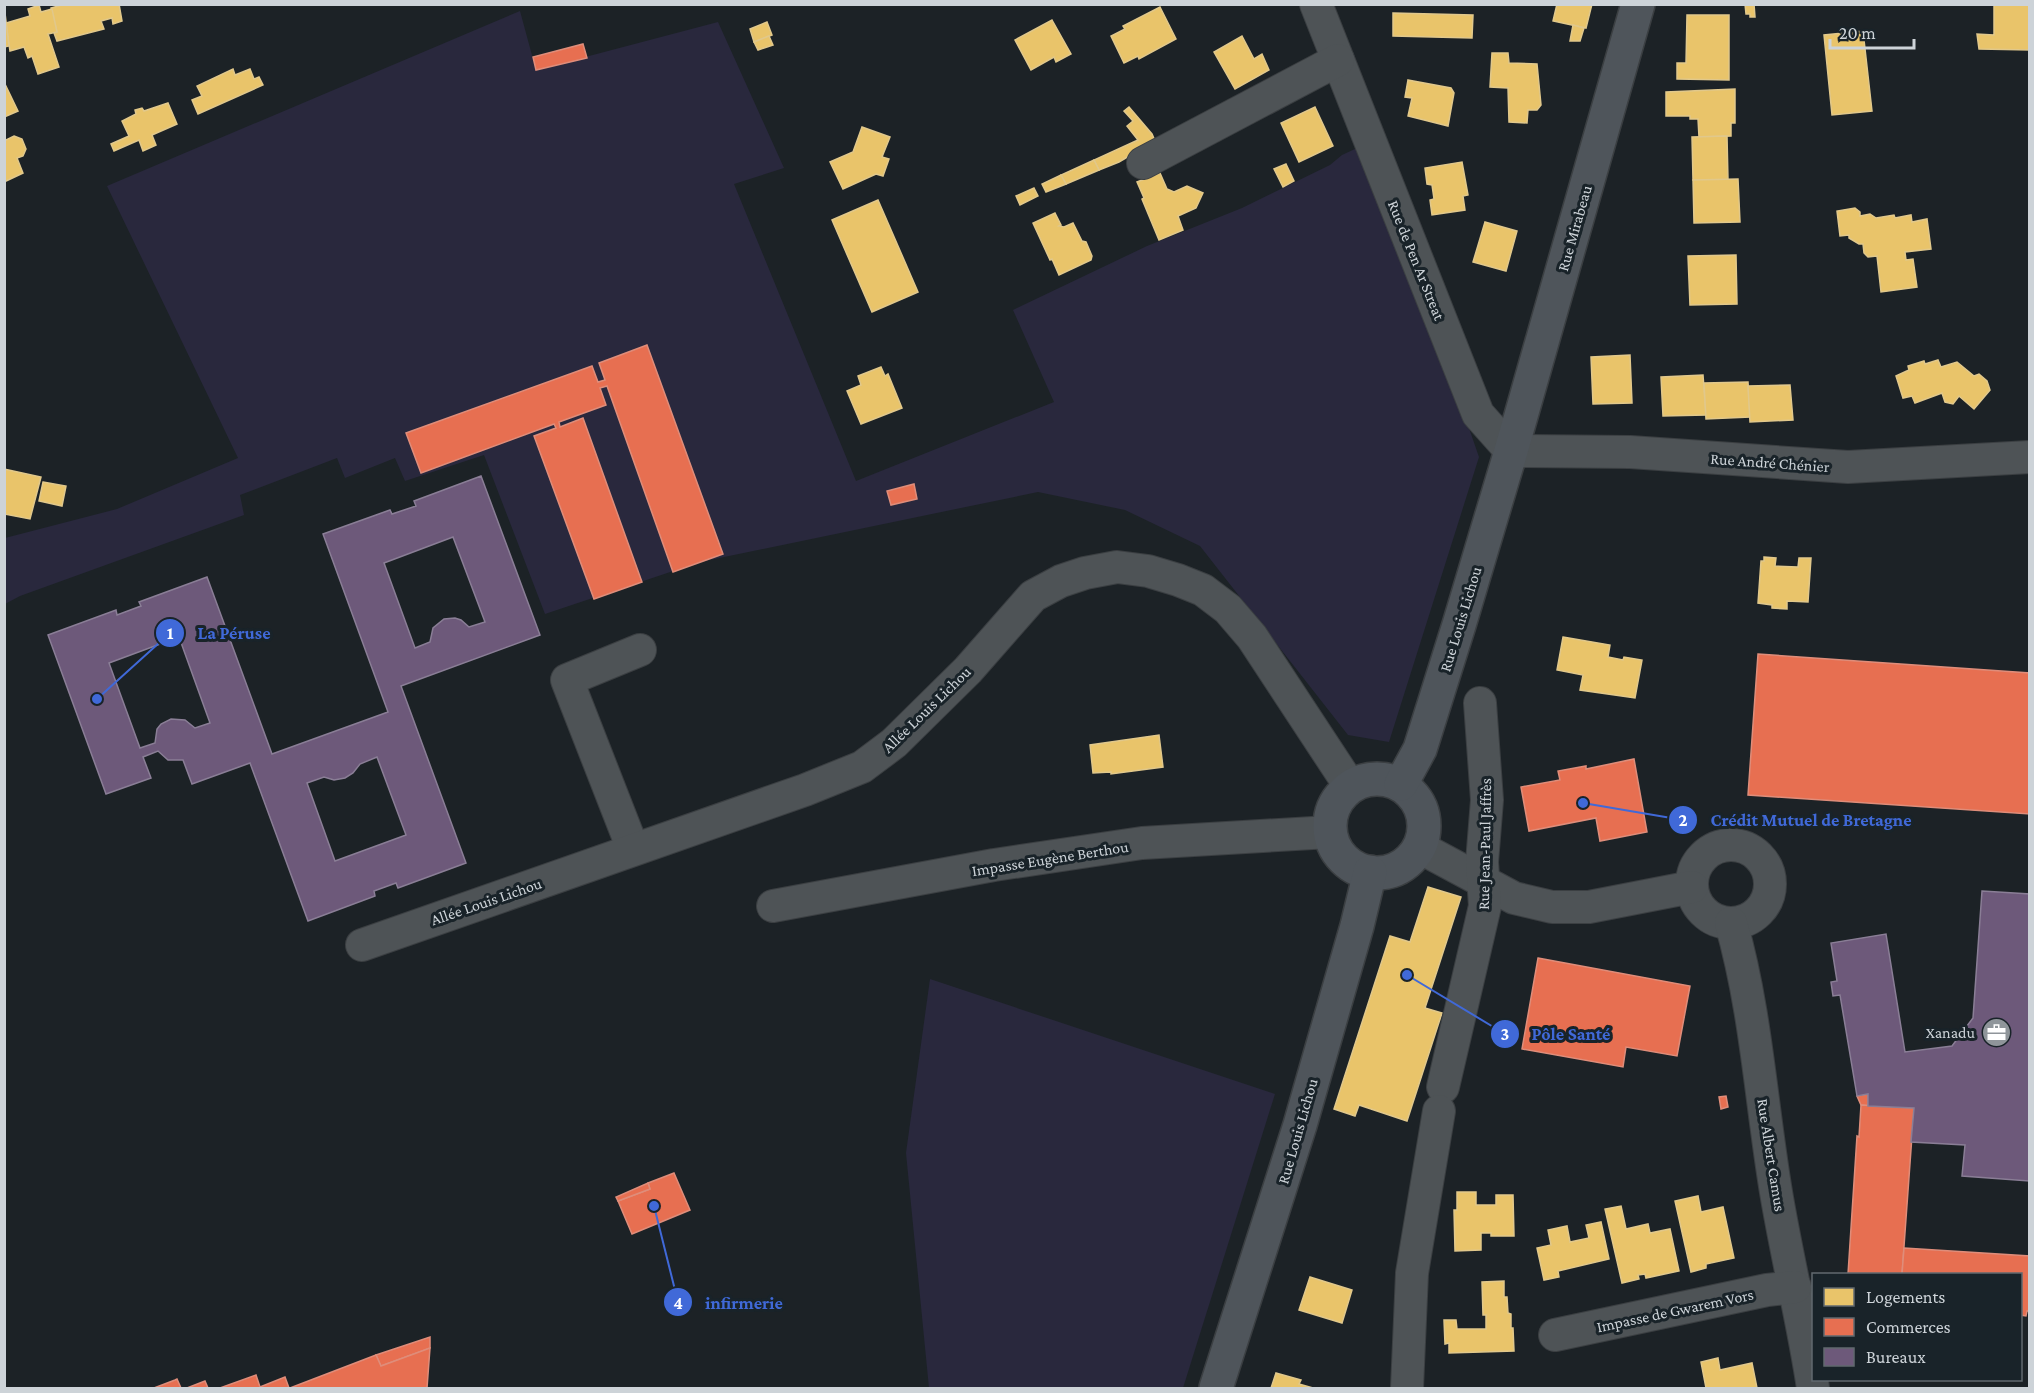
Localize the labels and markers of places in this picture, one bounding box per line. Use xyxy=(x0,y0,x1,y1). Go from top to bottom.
callout: La Péruse xyxy=(155,615,282,651)
callout: Crédit Mutuel de Bretagne xyxy=(1668,802,1923,838)
callout: Pôle Santé xyxy=(1490,1016,1622,1052)
office icon: Xanadu xyxy=(1980,1016,2012,1048)
place label: Xanadu xyxy=(1926,1024,1976,1041)
callout: infirmerie xyxy=(663,1284,795,1320)

